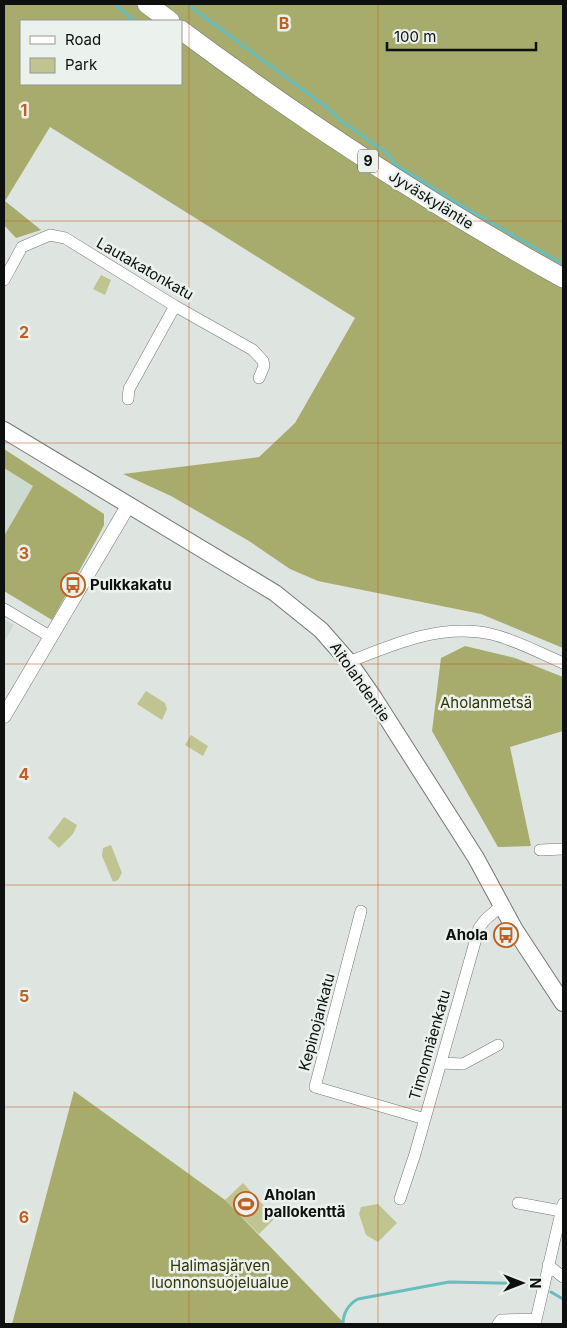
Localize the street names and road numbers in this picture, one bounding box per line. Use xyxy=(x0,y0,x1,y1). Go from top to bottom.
road number: 9 xyxy=(358,150,378,172)
street label: Jyväskyläntie xyxy=(385,166,477,233)
street label: Lautakatonkatu xyxy=(93,233,197,304)
street label: Aitolahdentie xyxy=(326,638,395,725)
street label: Kepinojankatu xyxy=(294,971,339,1073)
street label: Timonmäenkatu xyxy=(405,987,454,1102)

